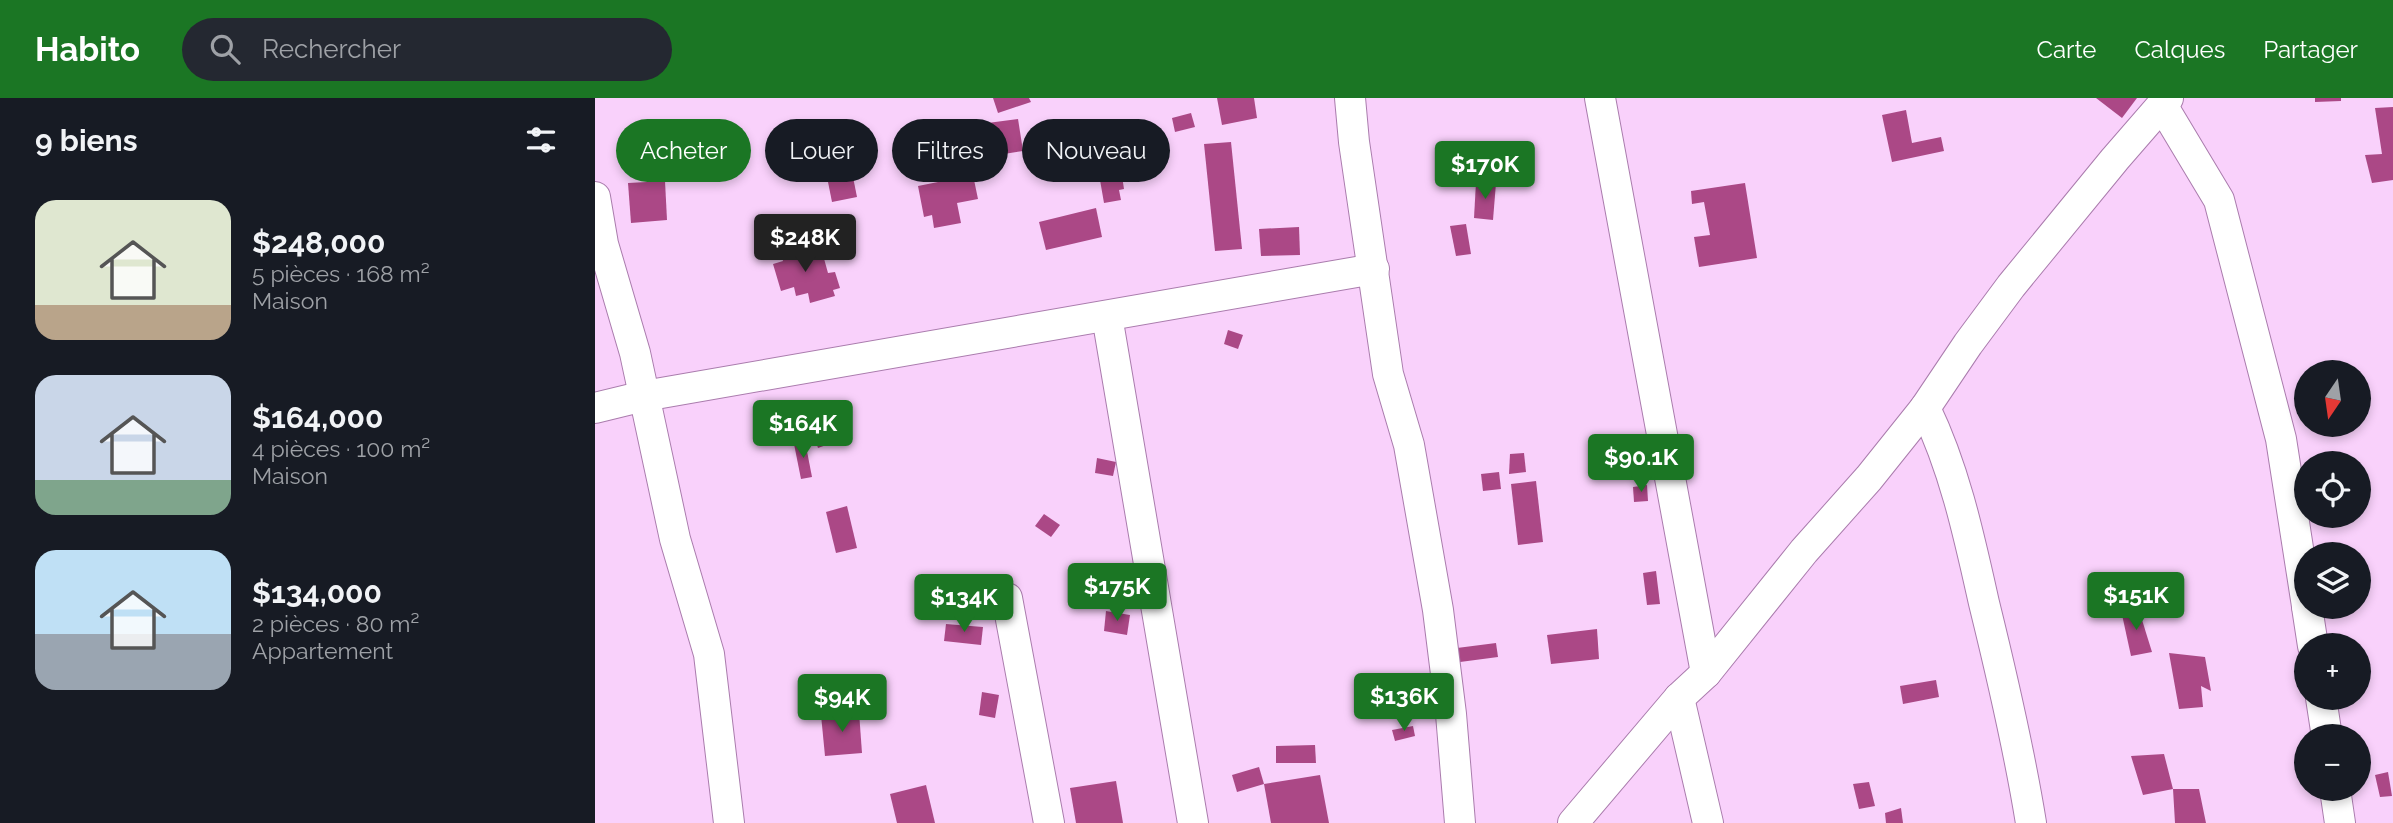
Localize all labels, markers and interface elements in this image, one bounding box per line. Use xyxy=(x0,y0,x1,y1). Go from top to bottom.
search box xyxy=(182,18,672,81)
text: Habito xyxy=(35,30,140,69)
icon: search xyxy=(206,30,244,68)
text: Rechercher xyxy=(262,34,401,64)
text: Carte xyxy=(2037,35,2096,64)
text: Calques xyxy=(2134,35,2225,64)
text: Partager xyxy=(2263,35,2358,64)
chip: Acheter xyxy=(616,119,751,182)
chip: Louer xyxy=(765,119,878,182)
chip: Filtres xyxy=(892,119,1008,182)
chip: Nouveau xyxy=(1022,119,1170,182)
icon: filters xyxy=(522,121,560,159)
text: 9 biens xyxy=(35,123,137,158)
pin: $170K xyxy=(1436,141,1534,201)
text: $170K xyxy=(1451,150,1519,177)
pin: $248K xyxy=(756,214,854,274)
text: $248K xyxy=(770,223,840,250)
text: $248,000 xyxy=(252,225,385,260)
icon: home xyxy=(91,228,175,312)
text: 5 pièces · 168 m² xyxy=(252,260,430,287)
text: Maison xyxy=(252,287,328,314)
north arrow xyxy=(2294,360,2371,438)
map controls xyxy=(2294,360,2371,801)
text: $164,000 xyxy=(252,400,383,435)
pin: $164K xyxy=(754,400,852,460)
icon: home xyxy=(91,403,175,487)
text: $164K xyxy=(769,409,837,436)
pin: $90.1K xyxy=(1584,434,1698,494)
text: 4 pièces · 100 m² xyxy=(252,435,430,462)
text: $90.1K xyxy=(1604,443,1678,470)
button: locate xyxy=(2294,451,2371,528)
text: Maison xyxy=(252,462,328,489)
button: layers xyxy=(2294,542,2371,619)
pin: $175K xyxy=(1068,564,1166,623)
text: $175K xyxy=(1084,572,1150,599)
pin: $151K xyxy=(2087,573,2185,632)
pin: $134K xyxy=(915,574,1013,634)
text: $134,000 xyxy=(252,575,382,610)
icon: home xyxy=(91,578,175,662)
text: $151K xyxy=(2103,581,2169,608)
text: $134K xyxy=(930,583,998,610)
text: 2 pièces · 80 m² xyxy=(252,610,419,637)
button: + xyxy=(2294,633,2371,710)
text: Appartement xyxy=(252,637,393,664)
pin: $94K xyxy=(801,674,883,734)
pin: $136K xyxy=(1355,674,1453,733)
text: $136K xyxy=(1370,682,1438,709)
text: $94K xyxy=(814,683,870,710)
button: − xyxy=(2294,724,2371,801)

